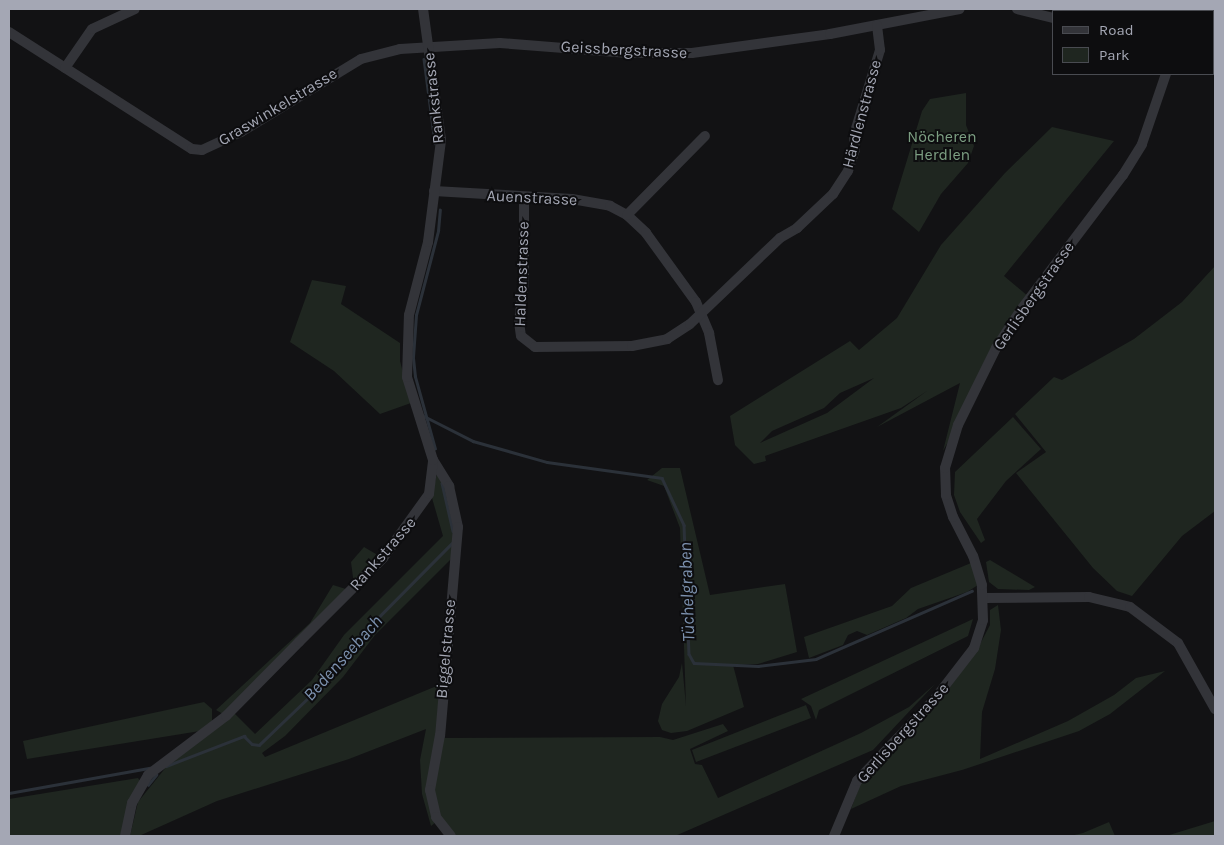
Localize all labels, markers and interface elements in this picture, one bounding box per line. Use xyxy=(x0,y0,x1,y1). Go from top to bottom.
legend xyxy=(1052,10,1214,75)
text: Road xyxy=(1099,21,1134,39)
street label: Geissbergstrasse xyxy=(560,37,688,63)
text: Park xyxy=(1099,46,1129,64)
street label: Rankstrasse xyxy=(420,52,448,144)
street label: Härdlenstrasse xyxy=(838,58,886,170)
street label: Graswinkelstrasse xyxy=(215,64,341,150)
park label: Nöcheren Herdlen xyxy=(907,127,977,165)
street label: Auenstrasse xyxy=(486,186,578,210)
street label: Haldenstrasse xyxy=(511,221,533,327)
street label: Gerlisbergstrasse xyxy=(989,238,1079,354)
street label: Rankstrasse xyxy=(346,513,420,595)
water label: Tüchelgraben xyxy=(674,542,700,642)
street label: Biggelstrasse xyxy=(432,599,460,699)
water label: Bedenseebach xyxy=(299,611,387,705)
street label: Gerlisbergstrasse xyxy=(853,679,953,787)

